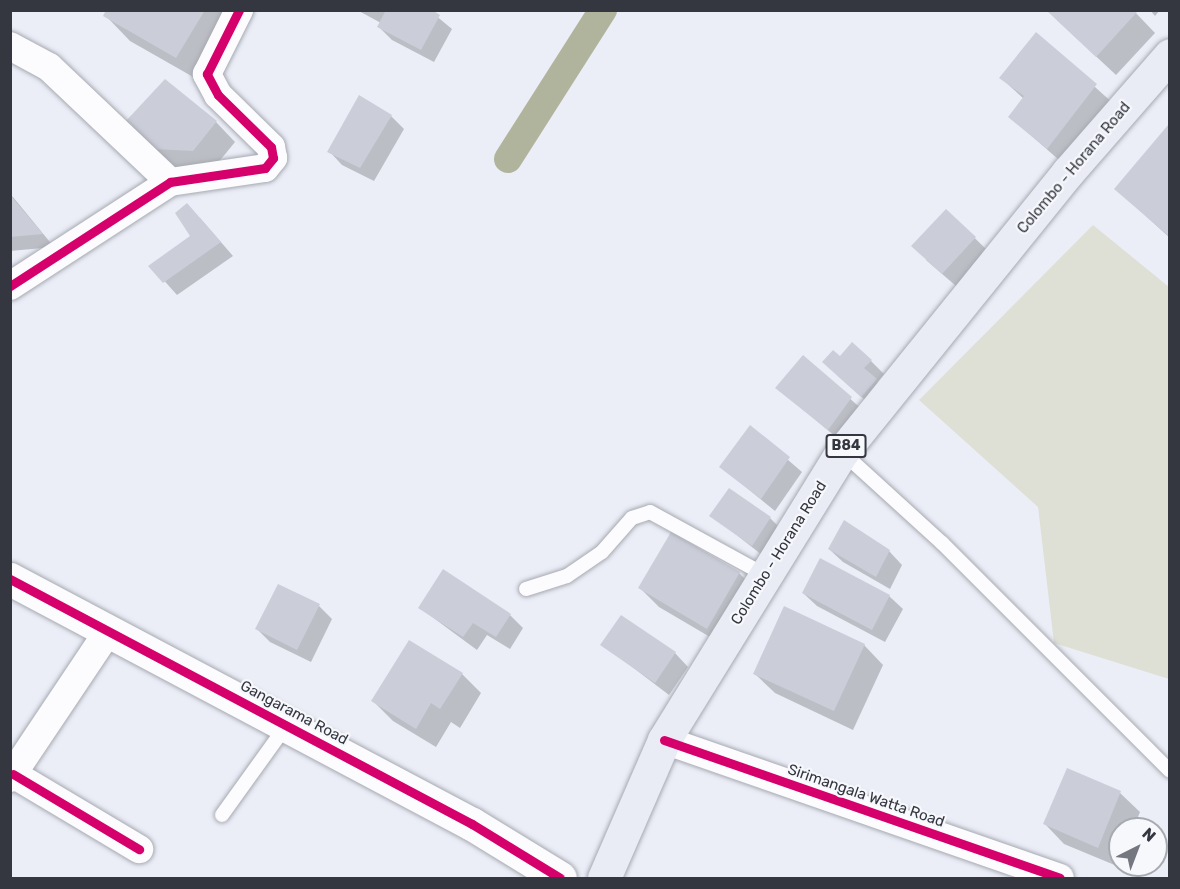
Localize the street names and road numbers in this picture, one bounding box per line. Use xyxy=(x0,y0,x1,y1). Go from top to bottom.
street label: Colombo - Horana Road xyxy=(1014,99,1134,237)
road number: B84 xyxy=(825,435,867,457)
street label: Colombo - Horana Road xyxy=(727,478,831,628)
street label: Gangarama Road xyxy=(237,677,351,749)
street label: Sirimangala Watta Road xyxy=(785,761,947,831)

